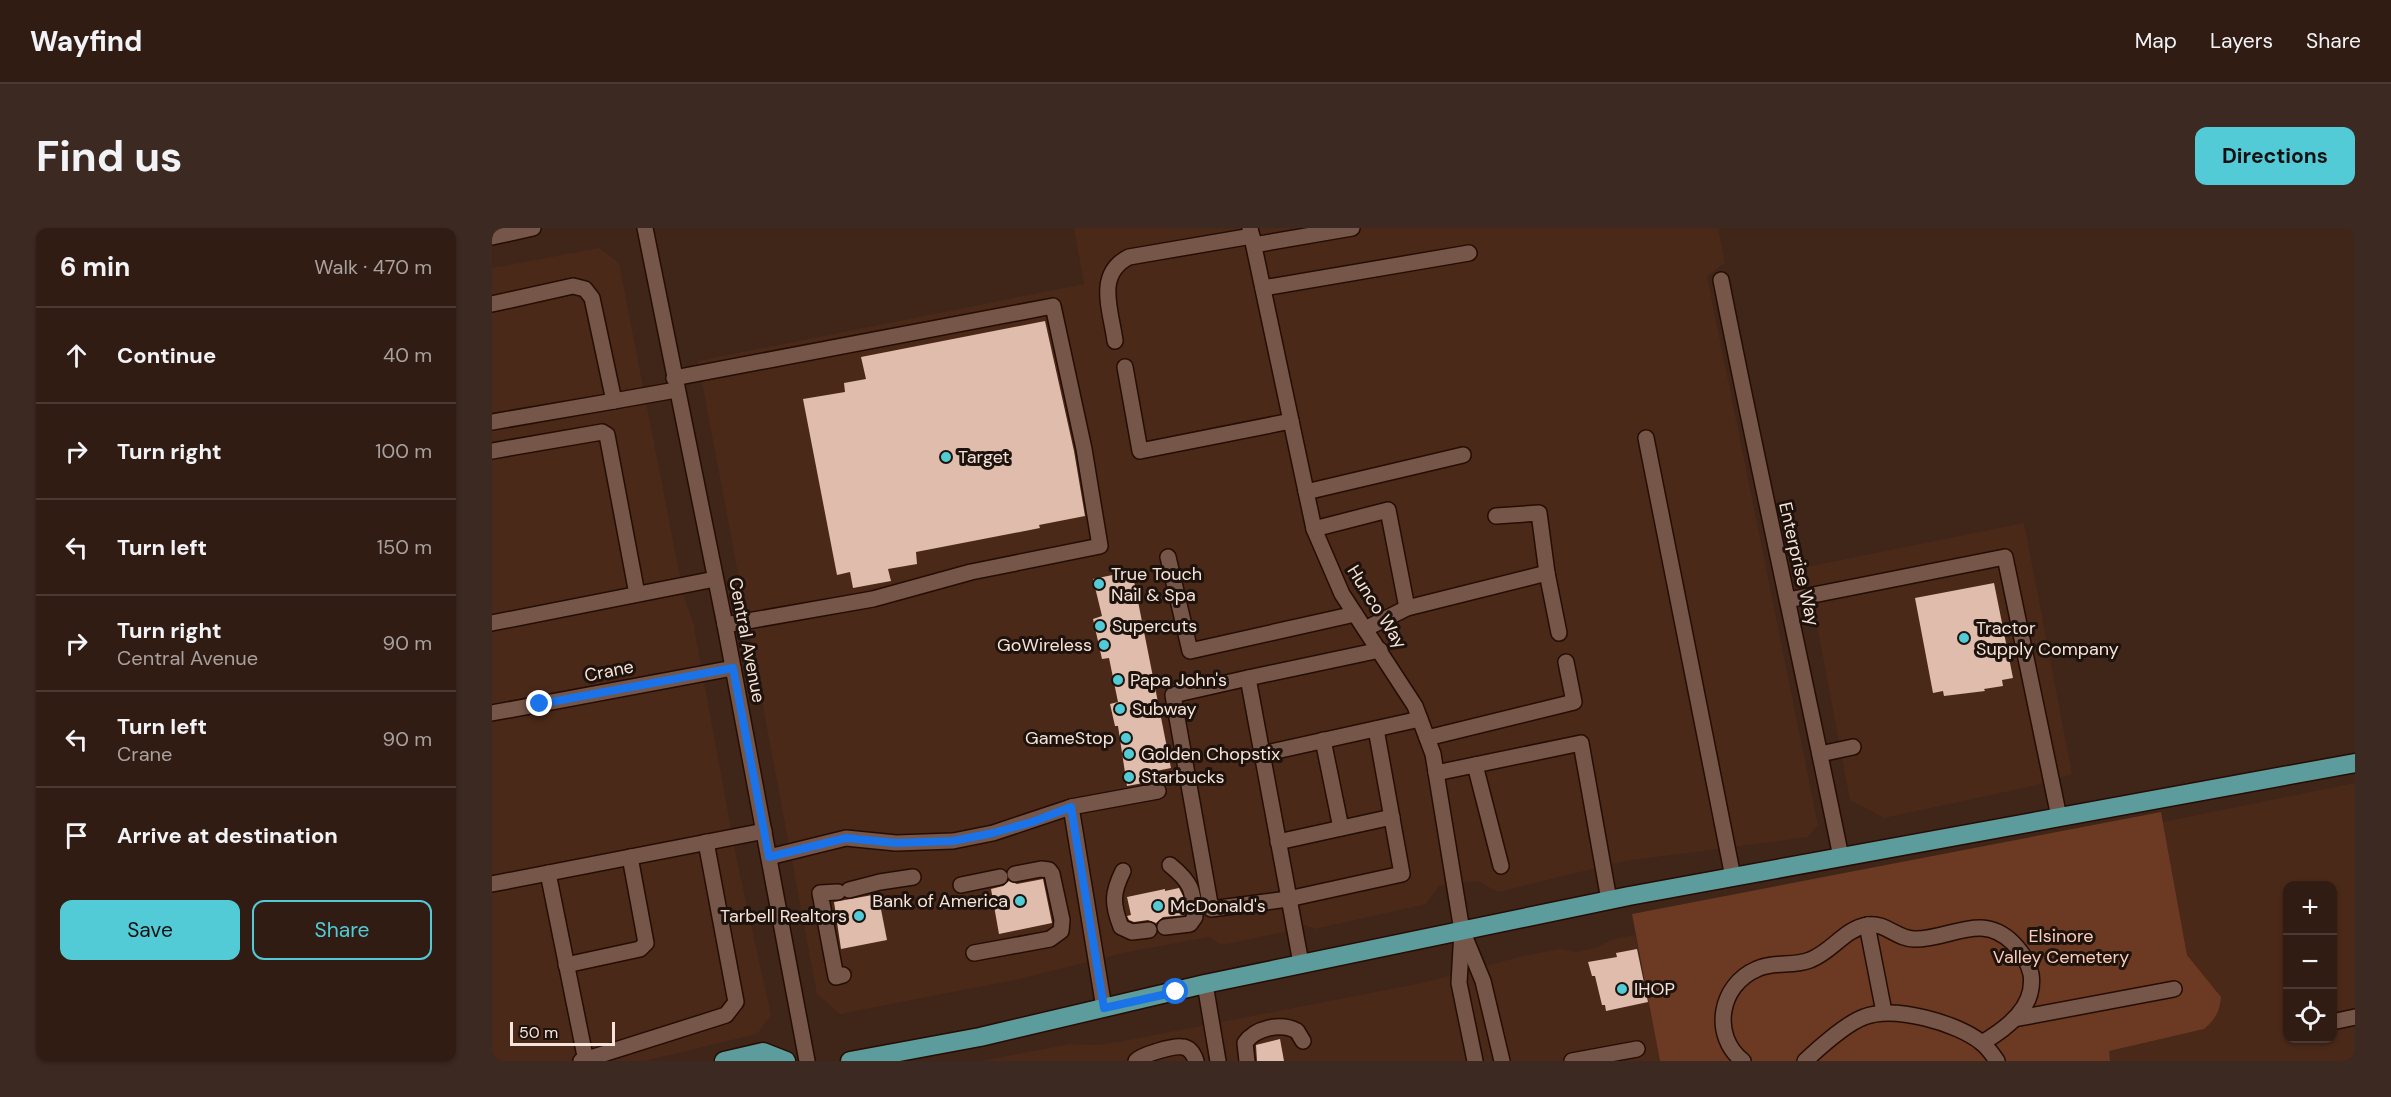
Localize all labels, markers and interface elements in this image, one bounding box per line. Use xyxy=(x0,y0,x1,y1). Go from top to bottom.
text: Wayfind xyxy=(30,23,142,60)
text: Map xyxy=(2135,27,2177,55)
text: Layers xyxy=(2210,27,2273,55)
text: Share xyxy=(2306,27,2361,55)
button: Directions xyxy=(2195,127,2355,185)
text: Find us xyxy=(36,129,182,184)
text: 6 min xyxy=(60,250,130,284)
text: Walk · 470 m xyxy=(314,254,432,280)
icon: ahead xyxy=(60,339,93,372)
text: Continue xyxy=(117,341,216,370)
text: 40 m xyxy=(383,342,432,368)
icon: right xyxy=(60,435,93,468)
text: Turn right xyxy=(117,437,222,466)
text: 100 m xyxy=(375,438,432,464)
place label: Target xyxy=(958,445,1010,469)
marker: Target xyxy=(939,450,953,464)
street label: Enterprise Way xyxy=(1773,500,1825,628)
icon: left xyxy=(60,531,93,564)
text: Turn left xyxy=(117,533,207,562)
text: 150 m xyxy=(377,534,432,560)
street label: Hunco Way xyxy=(1342,560,1412,654)
place label: True Touch Nail & Spa xyxy=(1111,562,1202,607)
street label: Central Avenue xyxy=(723,575,771,705)
marker: True Touch Nail & Spa xyxy=(1092,577,1106,591)
place label: Supercuts xyxy=(1112,614,1197,638)
text: Turn right xyxy=(117,616,222,645)
place label: Tractor Supply Company xyxy=(1976,616,2119,661)
marker: Supercuts xyxy=(1093,619,1107,633)
icon: right xyxy=(60,627,93,660)
text: 90 m xyxy=(383,630,432,656)
marker: Tractor Supply Company xyxy=(1957,631,1971,645)
place label: GoWireless xyxy=(997,633,1092,657)
marker: GoWireless xyxy=(1097,638,1111,652)
text: Central Avenue xyxy=(117,645,258,671)
street label: Crane xyxy=(582,654,636,688)
place label: Papa John's xyxy=(1130,668,1227,692)
marker: Papa John's xyxy=(1111,673,1125,687)
route end xyxy=(526,690,552,716)
place label: Subway xyxy=(1132,697,1197,721)
marker: Subway xyxy=(1113,702,1127,716)
text: Turn left xyxy=(117,712,207,741)
icon: left xyxy=(60,723,93,756)
text: 90 m xyxy=(383,726,432,752)
place label: GameStop xyxy=(1025,726,1114,750)
marker: GameStop xyxy=(1119,731,1133,745)
text: Crane xyxy=(117,741,172,767)
place label: Golden Chopstix xyxy=(1141,742,1280,766)
marker: Golden Chopstix xyxy=(1122,747,1136,761)
place label: Starbucks xyxy=(1141,765,1224,789)
marker: Starbucks xyxy=(1122,770,1136,784)
icon: arrive xyxy=(60,819,93,852)
text: Arrive at destination xyxy=(117,821,338,850)
map controls xyxy=(2283,881,2337,1043)
button: + xyxy=(2283,881,2337,935)
place label: Bank of America xyxy=(872,889,1008,913)
marker: Bank of America xyxy=(1013,894,1027,908)
place label: McDonald's xyxy=(1170,894,1266,918)
marker: McDonald's xyxy=(1151,899,1165,913)
button: Save xyxy=(60,900,240,960)
button: Share xyxy=(252,900,432,960)
place label: Tarbell Realtors xyxy=(720,904,847,928)
marker: Tarbell Realtors xyxy=(852,909,866,923)
park label: Elsinore Valley Cemetery xyxy=(1993,924,2129,969)
button: − xyxy=(2283,935,2337,989)
place label: IHOP xyxy=(1634,977,1675,1001)
route start xyxy=(1162,978,1188,1004)
marker: IHOP xyxy=(1615,982,1629,996)
button: locate xyxy=(2283,989,2337,1043)
scale bar xyxy=(510,1019,615,1046)
text: 50 m xyxy=(519,1022,558,1043)

